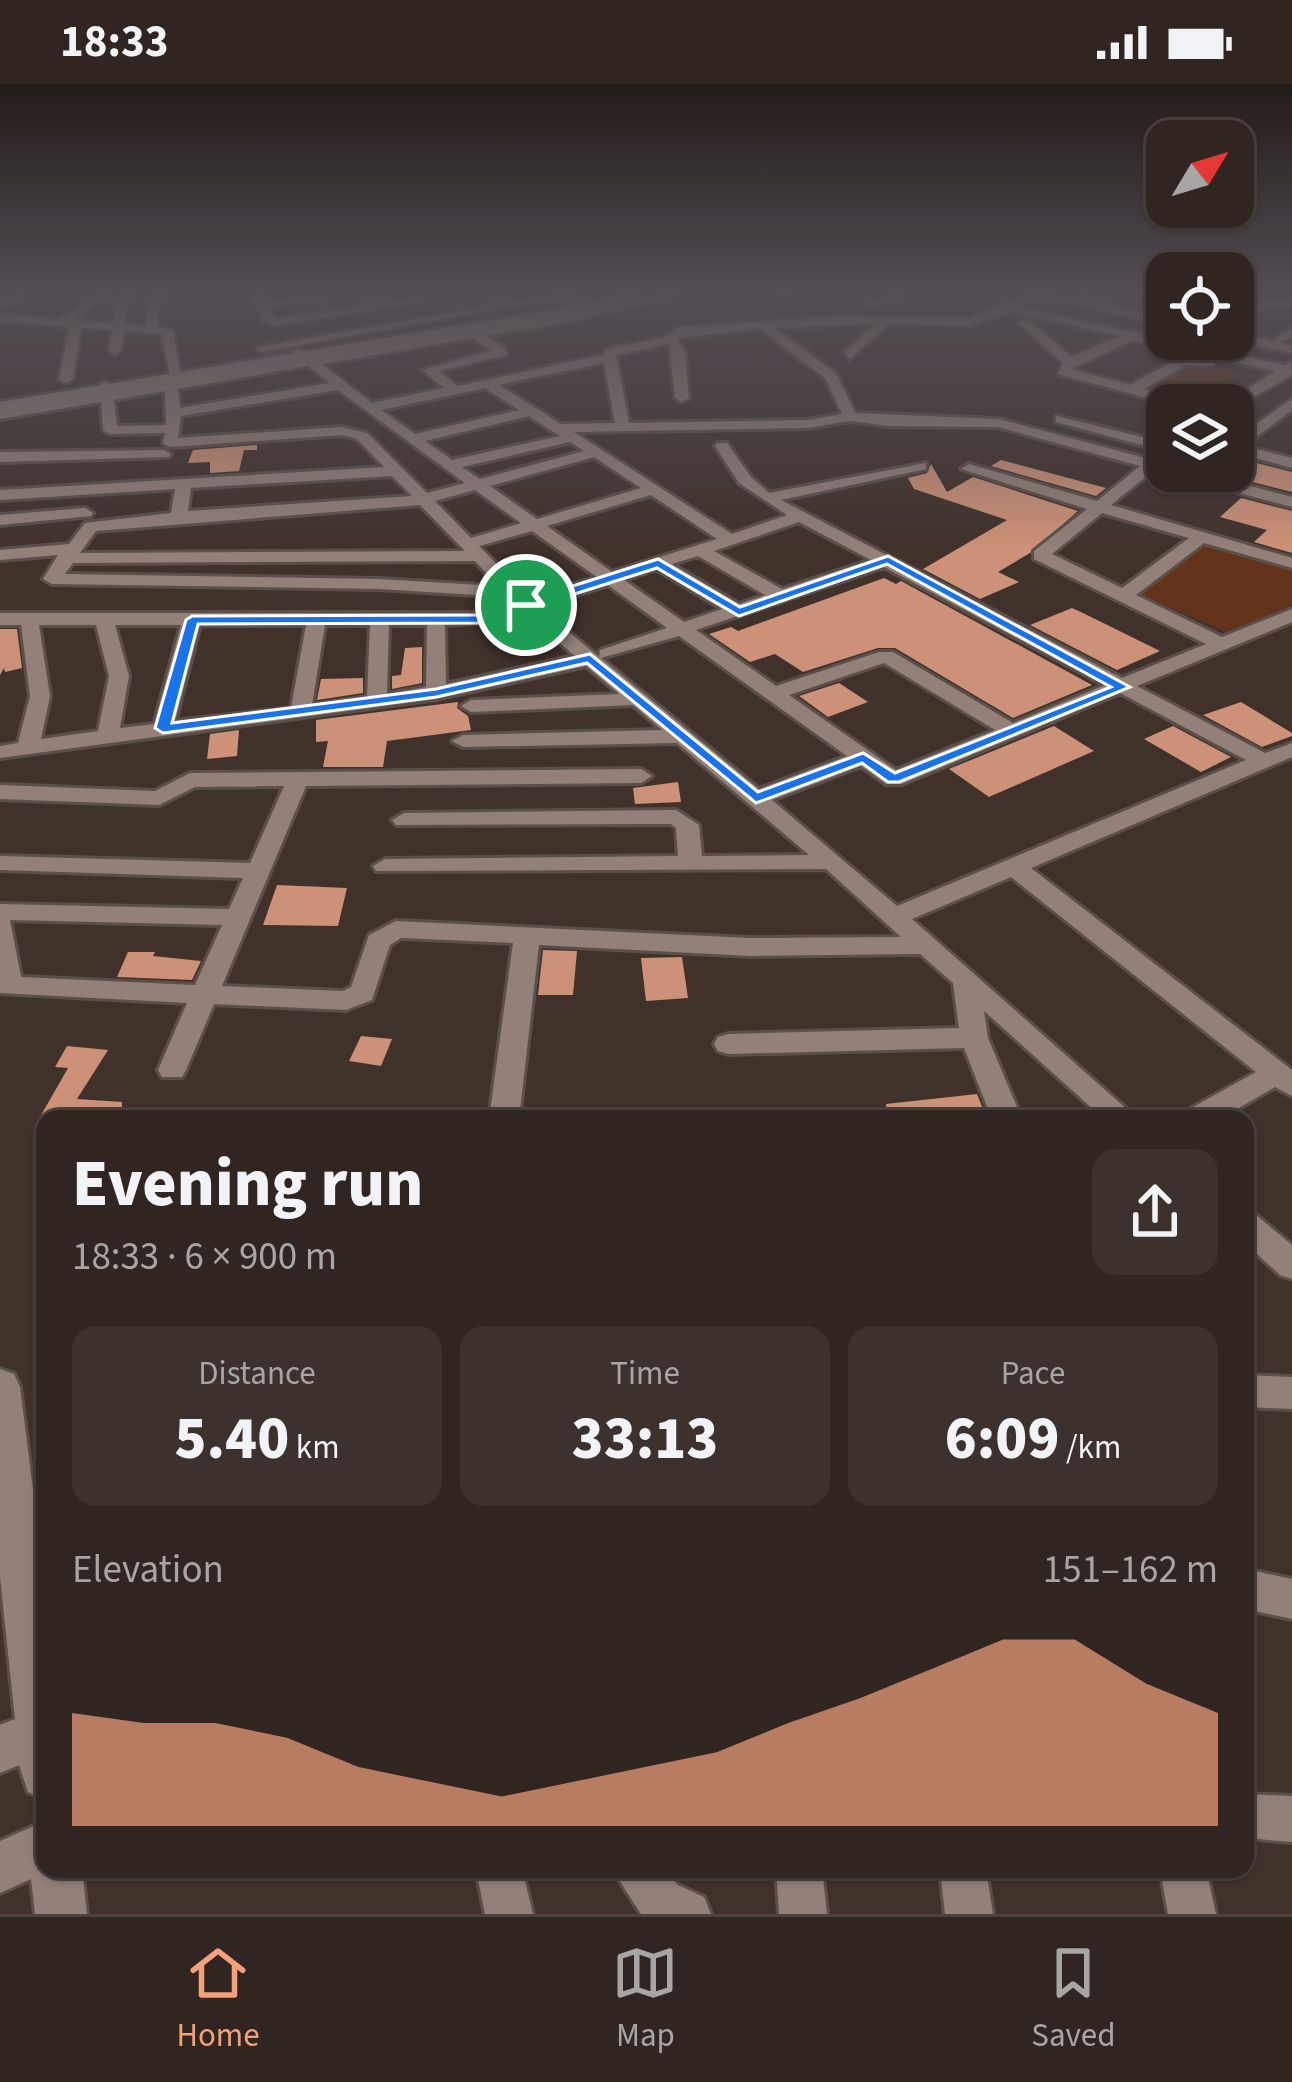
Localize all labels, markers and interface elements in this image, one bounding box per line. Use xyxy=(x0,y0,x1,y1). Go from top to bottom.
text: 18:33 xyxy=(60,10,169,74)
north arrow xyxy=(1146,120,1254,228)
map controls xyxy=(1146,120,1254,492)
button: locate xyxy=(1146,252,1254,360)
button: layers xyxy=(1146,384,1254,492)
pin xyxy=(475,554,577,656)
icon: arrive xyxy=(493,572,559,638)
text: Evening run xyxy=(72,1137,423,1231)
button: share xyxy=(1092,1149,1218,1275)
text: 18:33 · 6 × 900 m xyxy=(72,1229,337,1285)
text: Distance xyxy=(198,1350,316,1397)
text: Time xyxy=(610,1350,680,1397)
text: Pace xyxy=(1001,1350,1065,1397)
text: 5.40 xyxy=(174,1397,289,1482)
text: 33:13 xyxy=(572,1397,718,1482)
text: 6:09 xyxy=(945,1397,1059,1482)
text: km xyxy=(289,1424,340,1471)
text: /km xyxy=(1059,1424,1121,1471)
text: Elevation xyxy=(72,1542,224,1598)
text: 151–162 m xyxy=(1043,1542,1218,1598)
tab: Home xyxy=(176,1940,260,2059)
tab: Map xyxy=(612,1940,678,2059)
tab: Saved xyxy=(1031,1940,1116,2059)

